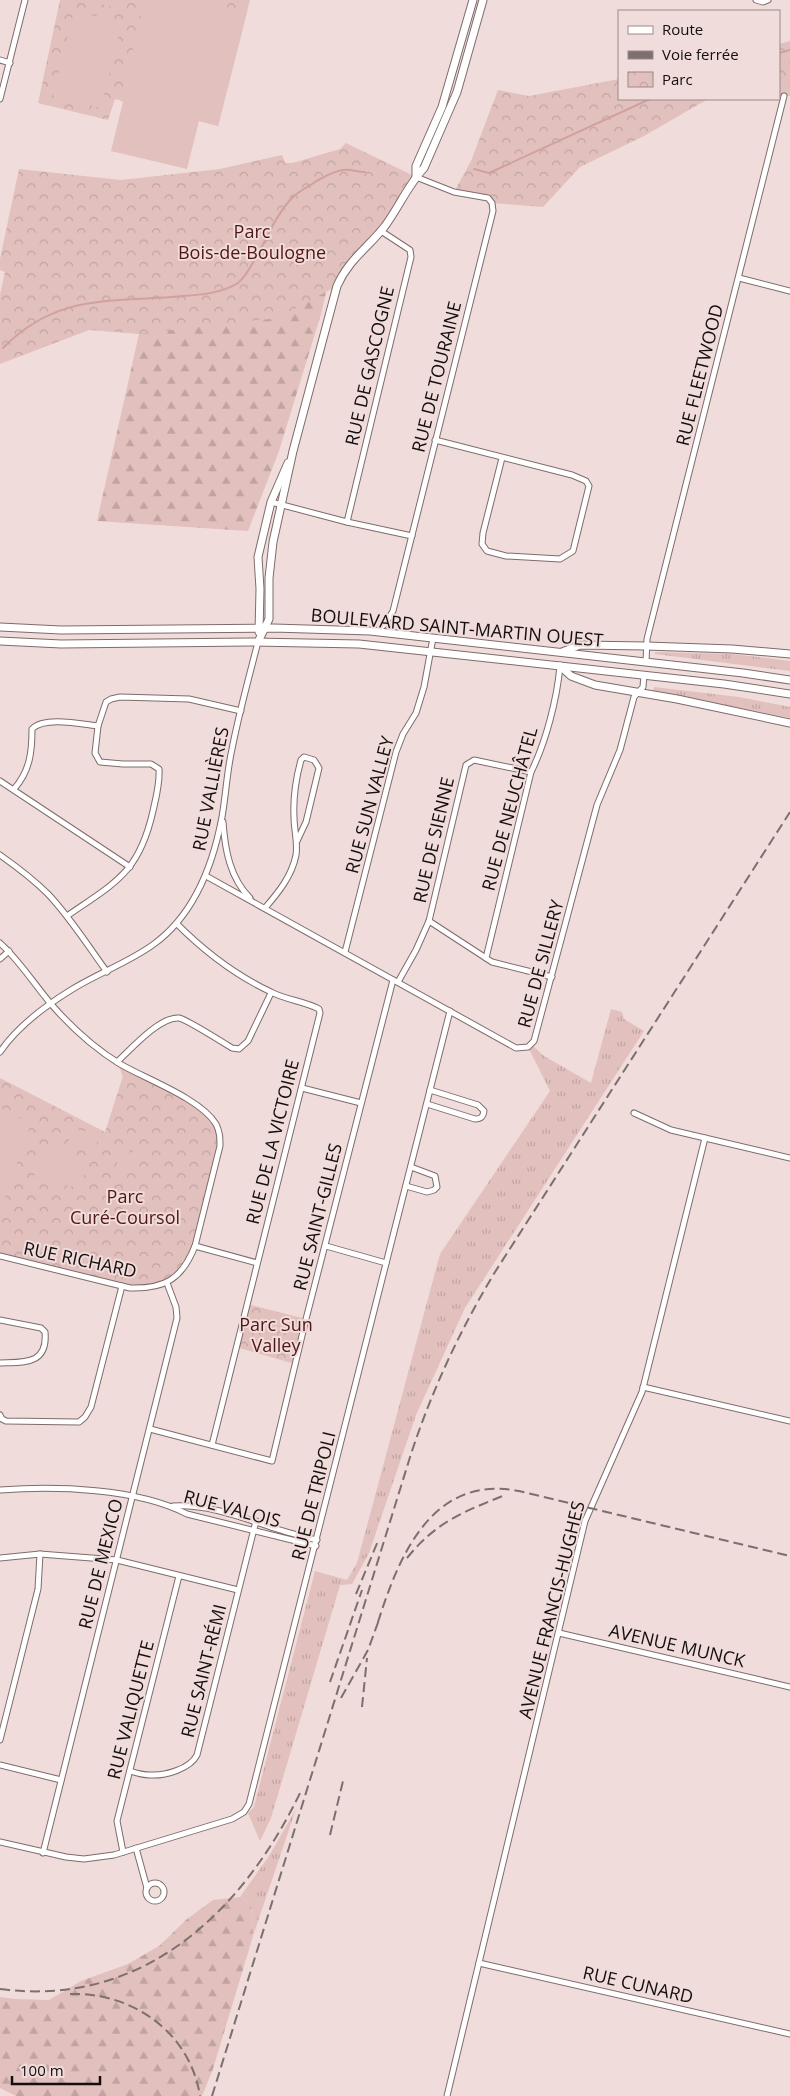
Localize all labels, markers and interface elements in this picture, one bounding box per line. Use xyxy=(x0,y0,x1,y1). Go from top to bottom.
legend xyxy=(618,10,780,100)
text: Route xyxy=(662,19,703,39)
text: Voie ferrée xyxy=(662,44,739,64)
text: Parc xyxy=(662,69,693,89)
park label: Parc Bois-de-Boulogne xyxy=(178,219,326,264)
street label: RUE DE GASCOGNE xyxy=(339,284,399,448)
street label: RUE DE TOURAINE xyxy=(406,299,466,455)
street label: RUE FLEETWOOD xyxy=(670,301,728,448)
street label: BOULEVARD SAINT-MARTIN OUEST xyxy=(310,602,604,652)
street label: RUE DE NEUCHÂTEL xyxy=(476,724,542,893)
street label: RUE VALLIÈRES xyxy=(186,725,234,853)
street label: RUE SUN VALLEY xyxy=(339,733,399,876)
street label: RUE DE SIENNE xyxy=(407,774,459,905)
street label: RUE DE SILLERY xyxy=(511,896,569,1030)
street label: RUE DE LA VICTOIRE xyxy=(240,1057,304,1227)
street label: RUE SAINT-GILLES xyxy=(287,1140,347,1293)
park label: Parc Curé-Coursol xyxy=(70,1184,180,1229)
street label: RUE RICHARD xyxy=(21,1235,139,1283)
park label: Parc Sun Valley xyxy=(239,1312,313,1357)
street label: RUE DE TRIPOLI xyxy=(285,1429,341,1563)
street label: RUE VALOIS xyxy=(181,1484,283,1533)
street label: RUE DE MEXICO xyxy=(72,1496,128,1631)
street label: AVENUE FRANCIS-HUGHES xyxy=(512,1498,590,1721)
street label: RUE SAINT-RÉMI xyxy=(175,1601,231,1740)
street label: AVENUE MUNCK xyxy=(607,1618,748,1673)
street label: RUE VALIQUETTE xyxy=(101,1638,159,1782)
street label: RUE CUNARD xyxy=(581,1960,696,2008)
scale bar xyxy=(12,2054,100,2086)
text: 100 m xyxy=(20,2060,64,2080)

